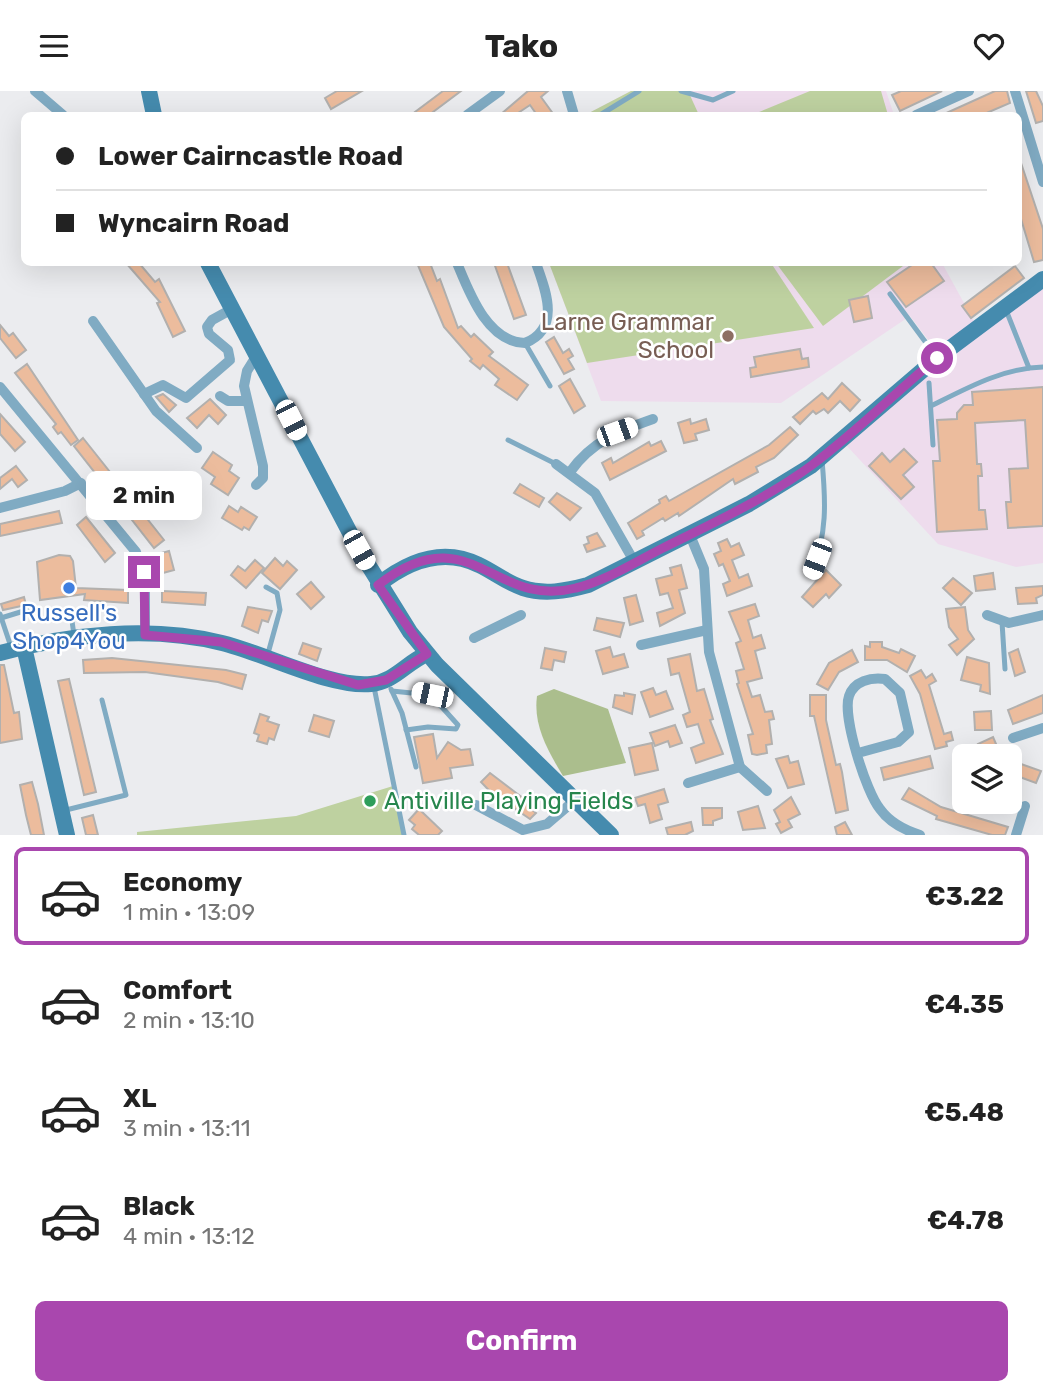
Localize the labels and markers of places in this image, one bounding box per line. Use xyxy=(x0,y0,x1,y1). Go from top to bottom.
place label: Larne Grammar School xyxy=(541,308,714,364)
marker: Larne Grammar School xyxy=(720,328,736,344)
marker: Russell's Shop4You xyxy=(61,580,77,596)
place label: Russell's Shop4You xyxy=(12,599,126,655)
place label: Antiville Playing Fields xyxy=(384,787,633,815)
marker: Antiville Playing Fields xyxy=(362,793,378,809)

